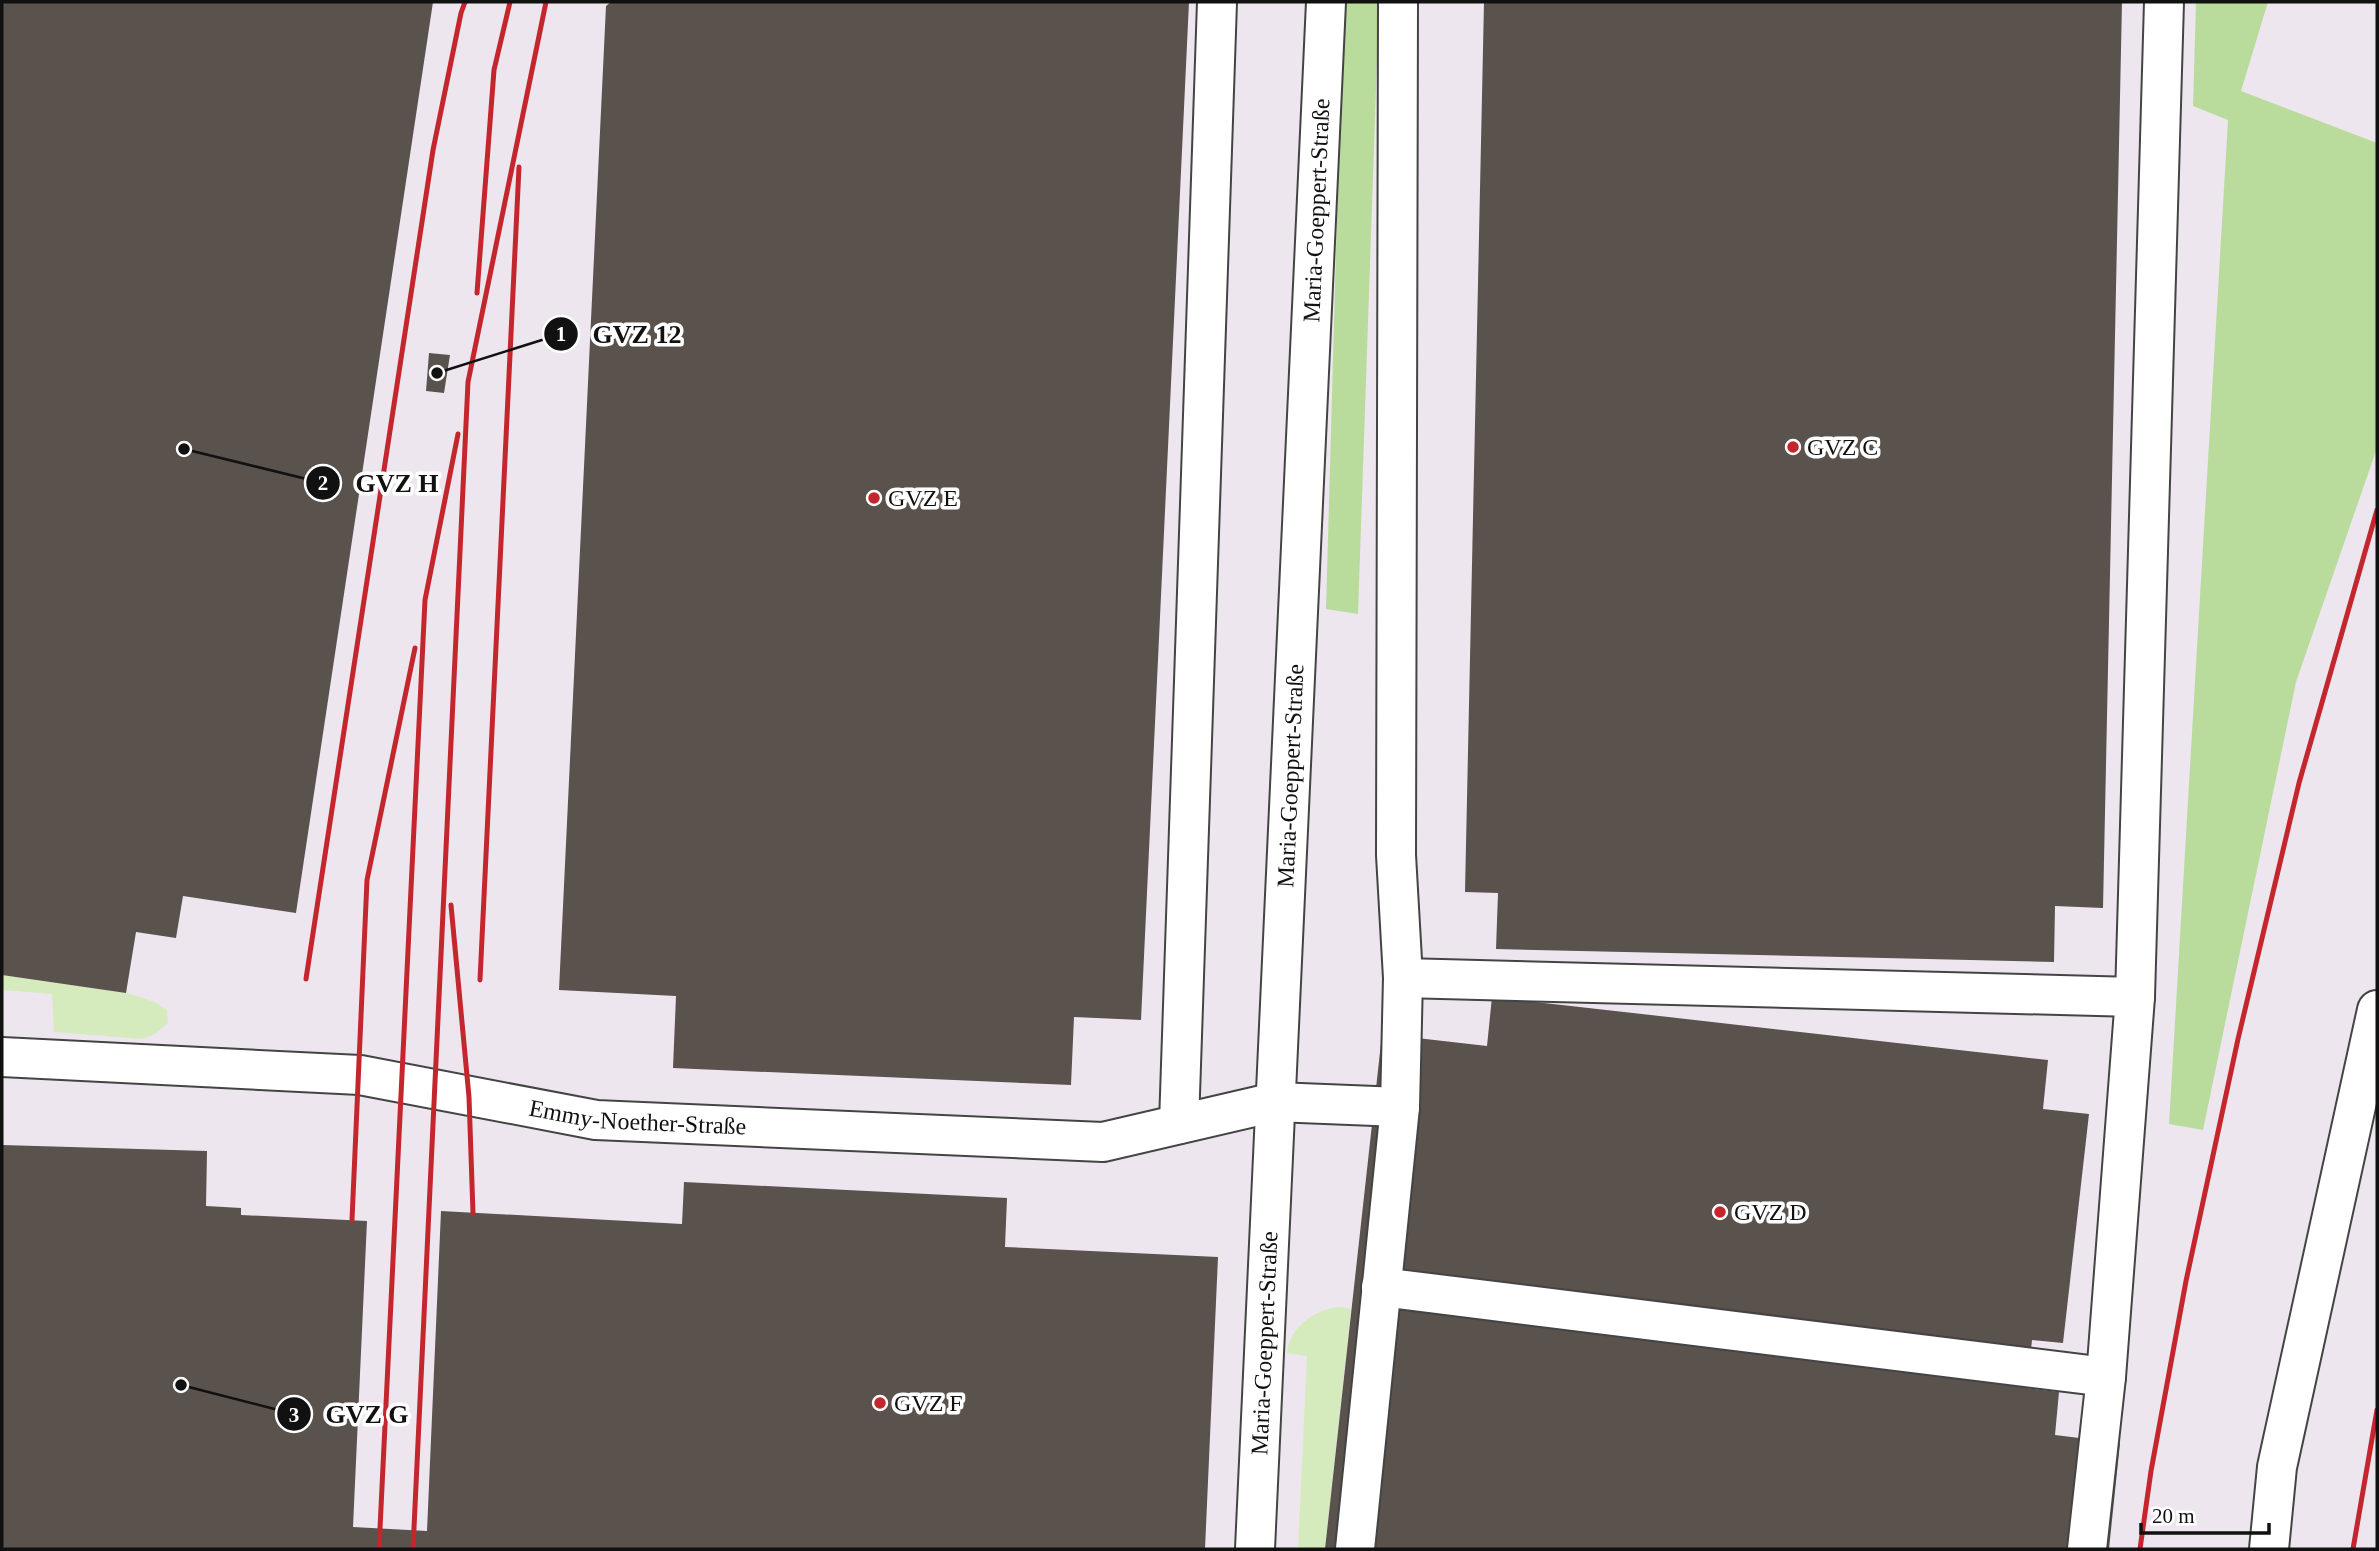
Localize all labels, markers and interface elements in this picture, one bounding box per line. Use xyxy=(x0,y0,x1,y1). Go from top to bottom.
street label: Maria-Goeppert-Straße xyxy=(1298,98,1335,323)
callout: GVZ 12 xyxy=(544,310,696,357)
text: GVZ 12 xyxy=(593,320,681,349)
text: 1 xyxy=(556,322,566,346)
place label: GVZ C xyxy=(1807,434,1878,460)
marker: GVZ C xyxy=(1785,439,1801,455)
callout: GVZ H xyxy=(306,460,452,507)
text: GVZ H xyxy=(355,469,439,498)
text: 2 xyxy=(318,471,328,495)
place label: GVZ E xyxy=(888,485,958,511)
marker: GVZ E xyxy=(866,490,882,506)
street label: Maria-Goeppert-Straße xyxy=(1272,663,1309,888)
street label: Emmy-Noether-Straße xyxy=(527,1095,747,1140)
place label: GVZ D xyxy=(1734,1199,1807,1225)
marker: GVZ D xyxy=(1712,1204,1728,1220)
street label: Maria-Goeppert-Straße xyxy=(1246,1231,1283,1456)
place label: GVZ F xyxy=(894,1390,963,1416)
callout: GVZ G xyxy=(277,1391,423,1438)
marker: GVZ F xyxy=(872,1395,888,1411)
text: GVZ G xyxy=(325,1400,409,1429)
text: 3 xyxy=(289,1403,299,1427)
scale bar xyxy=(2141,1492,2269,1536)
text: 20 m xyxy=(2152,1504,2195,1528)

